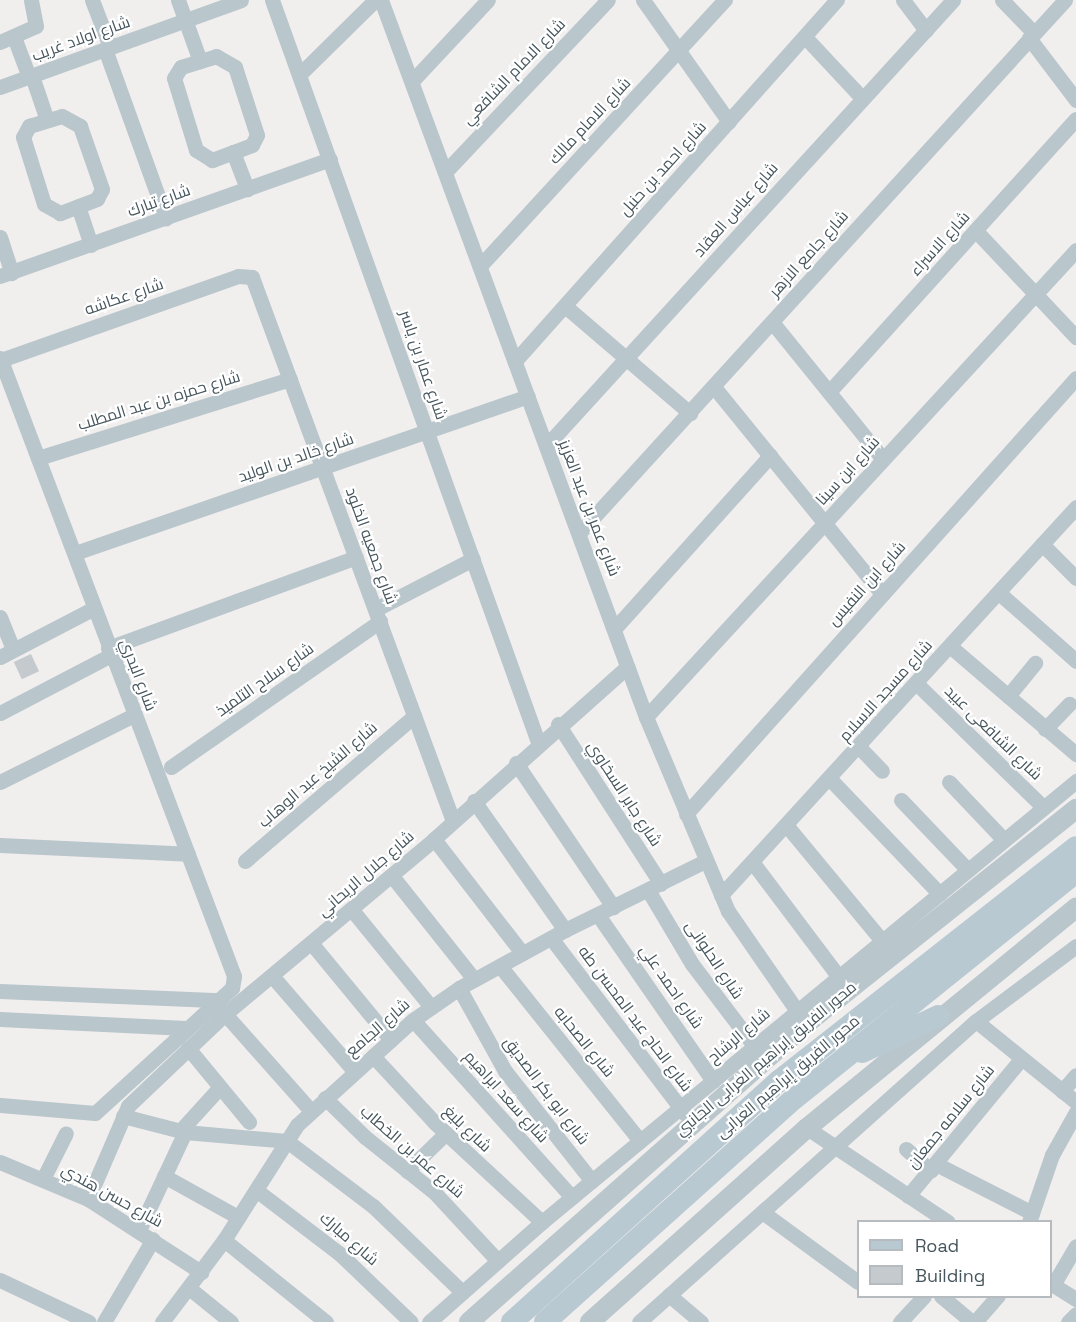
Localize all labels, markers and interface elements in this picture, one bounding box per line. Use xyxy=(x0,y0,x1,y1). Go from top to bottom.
street label: شارع اولاد غريب xyxy=(29,12,133,66)
street label: شارع الامام الشافعي xyxy=(458,15,570,129)
street label: شارع الامام مالك xyxy=(545,74,635,168)
street label: شارع احمد بن حنبل xyxy=(615,118,711,220)
street label: شارع عباس العقاد xyxy=(690,159,782,261)
street label: شارع تبارك xyxy=(125,181,193,221)
street label: شارع جامع الازهر xyxy=(765,207,853,301)
street label: شارع الاسراء xyxy=(906,208,974,280)
street label: شارع عكاشه xyxy=(82,275,166,319)
street label: شارع عمار بن ياسر xyxy=(395,308,451,422)
street label: شارع حمزه بن عبد المطلب xyxy=(75,367,243,435)
street label: شارع خالد بن الوليد xyxy=(236,429,356,487)
street label: شارع ابن سينا xyxy=(812,432,884,510)
street label: شارع عمر بن عبد العزيز xyxy=(554,437,624,579)
street label: شارع جمعيه الخلود xyxy=(341,485,401,607)
street label: شارع ابن النفيس xyxy=(824,538,910,630)
street label: شارع البدري xyxy=(115,636,161,714)
street label: شارع مسجد الاسلام xyxy=(835,636,937,746)
street label: شارع سلاح التلميذ xyxy=(212,639,318,721)
street label: شارع الشافعى عبيد xyxy=(940,682,1046,784)
street label: شارع الشيخ عبد الوهاب xyxy=(255,718,381,832)
street label: شارع جابر السخاوي xyxy=(583,738,665,850)
street label: شارع جلال الريحاني xyxy=(314,827,418,921)
street label: شارع الحلوانى xyxy=(681,917,747,1003)
street label: شارع احمد علي xyxy=(635,941,707,1033)
street label: شارع الحاج عبد المحسن طه xyxy=(574,942,696,1096)
street label: محور الفريق إبراهيم العرابى الجانبي xyxy=(672,978,860,1140)
street label: شارع الجامع xyxy=(342,995,414,1061)
street label: شارع الصحابه xyxy=(550,1003,618,1081)
street label: شارع الرشاح xyxy=(704,1004,774,1068)
street label: محور الفريق إبراهيم العرابى xyxy=(712,1011,864,1143)
street label: شارع ابو بكر الصديق xyxy=(499,1033,593,1149)
street label: شارع سعد ابراهيم xyxy=(460,1047,552,1147)
street label: شارع سلامه جمعان xyxy=(903,1061,999,1173)
street label: شارع عمر بن الخطاب xyxy=(356,1102,468,1202)
street label: شارع بليغ xyxy=(439,1102,495,1156)
street label: شارع حسن هندي xyxy=(58,1160,166,1232)
street label: شارع مبارك xyxy=(316,1208,382,1270)
legend xyxy=(857,1220,1052,1298)
text: Road xyxy=(915,1234,959,1257)
text: Building xyxy=(915,1264,985,1287)

